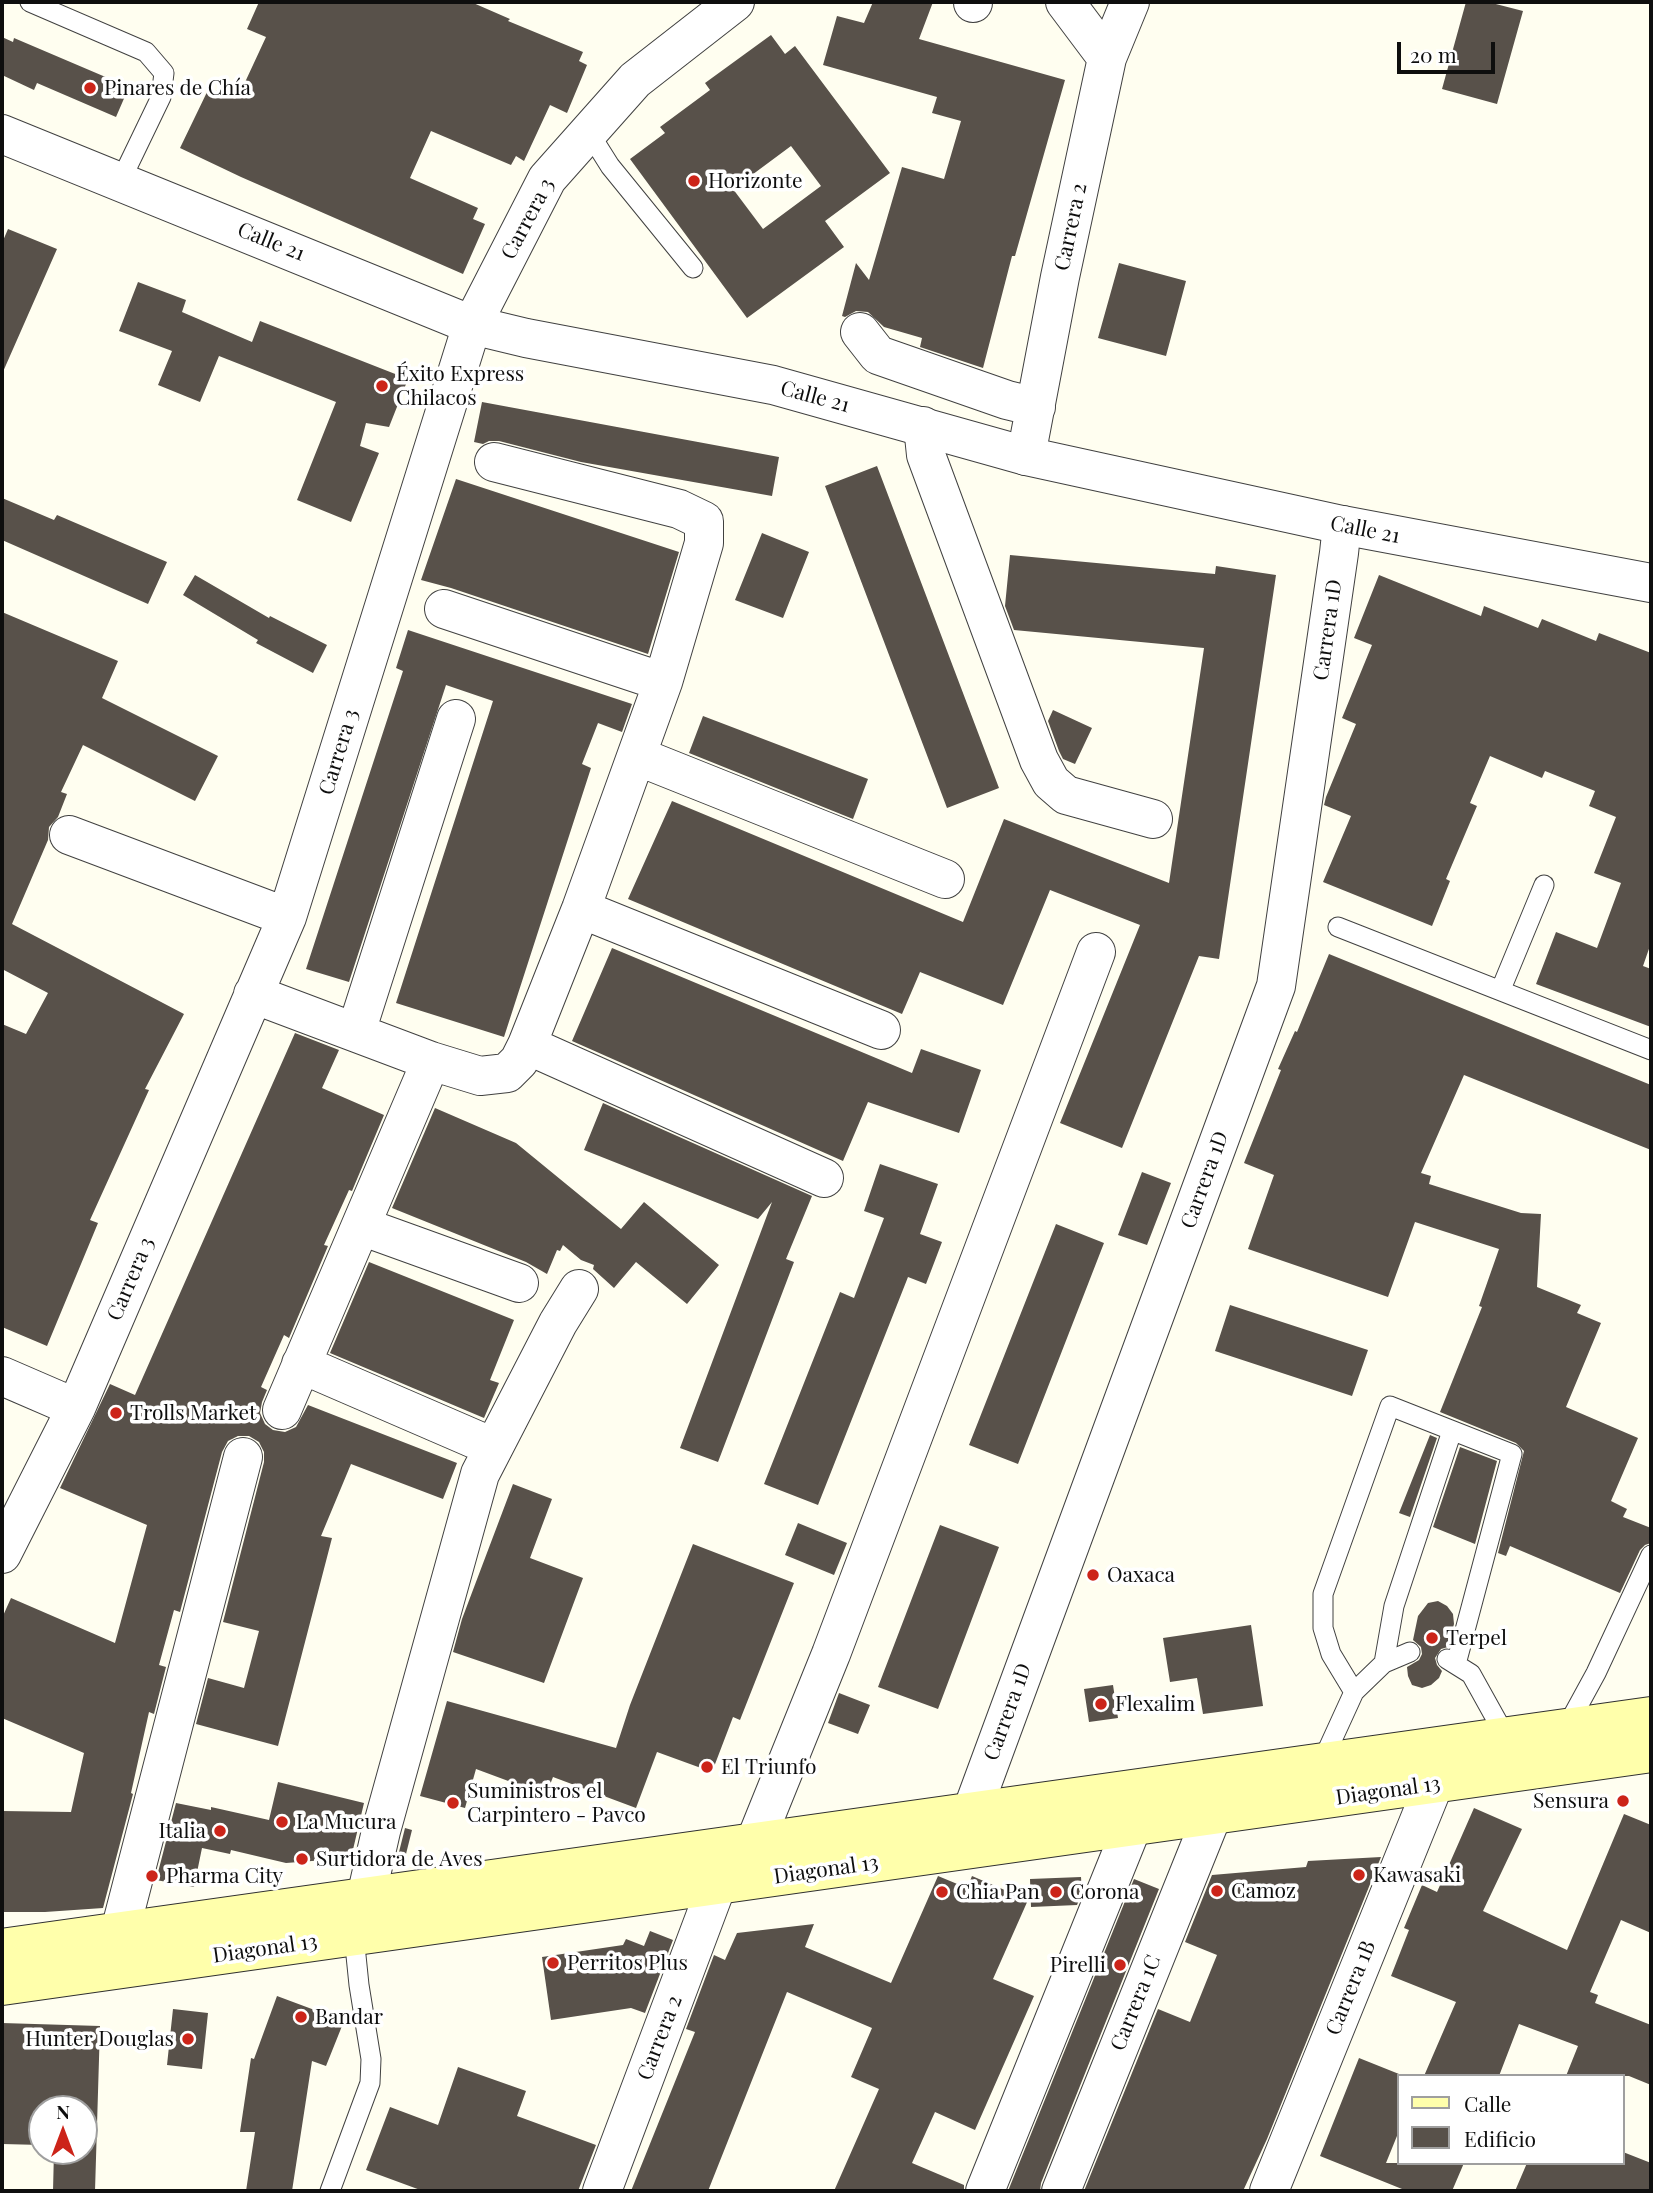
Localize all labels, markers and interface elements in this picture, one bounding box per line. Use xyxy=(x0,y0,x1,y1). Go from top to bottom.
scale bar xyxy=(1401,28,1499,72)
text: 20 m xyxy=(1410,40,1457,68)
place label: Pinares de Chía xyxy=(104,75,251,101)
marker: Pinares de Chía xyxy=(82,80,98,96)
place label: Horizonte xyxy=(708,168,803,194)
marker: Horizonte xyxy=(686,173,702,189)
street label: Carrera 3 xyxy=(496,174,560,264)
street label: Carrera 2 xyxy=(1049,181,1093,273)
street label: Calle 21 xyxy=(234,217,308,267)
place label: Éxito Express Chilacos xyxy=(396,361,524,411)
street label: Calle 21 xyxy=(778,376,852,418)
marker: Éxito Express Chilacos xyxy=(374,378,390,394)
street label: Calle 21 xyxy=(1328,511,1402,549)
street label: Carrera 1D xyxy=(1308,578,1348,682)
street label: Carrera 3 xyxy=(314,706,364,798)
street label: Carrera 1D xyxy=(1176,1128,1234,1232)
street label: Carrera 3 xyxy=(102,1233,160,1325)
place label: Trolls Market xyxy=(130,1400,256,1426)
marker: Trolls Market xyxy=(108,1405,124,1421)
place label: Oaxaca xyxy=(1107,1562,1175,1588)
marker: Oaxaca xyxy=(1085,1567,1101,1583)
place label: Terpel xyxy=(1446,1625,1507,1651)
marker: Terpel xyxy=(1424,1630,1440,1646)
street label: Carrera 1D xyxy=(979,1660,1037,1764)
place label: Flexalim xyxy=(1115,1691,1195,1717)
marker: Flexalim xyxy=(1093,1696,1109,1712)
place label: El Triunfo xyxy=(721,1754,816,1780)
marker: El Triunfo xyxy=(699,1759,715,1775)
street label: Diagonal 13 xyxy=(1334,1771,1442,1811)
place label: Suministros el Carpintero - Pavco xyxy=(467,1778,646,1828)
place label: Sensura xyxy=(1533,1788,1609,1814)
marker: Sensura xyxy=(1615,1793,1631,1809)
marker: Suministros el Carpintero - Pavco xyxy=(445,1795,461,1811)
place label: La Mucura xyxy=(296,1809,397,1835)
marker: La Mucura xyxy=(274,1814,290,1830)
place label: Italia xyxy=(158,1818,206,1844)
marker: Italia xyxy=(212,1823,228,1839)
place label: Surtidora de Aves xyxy=(316,1846,483,1872)
street label: Diagonal 13 xyxy=(772,1850,880,1890)
marker: Surtidora de Aves xyxy=(294,1851,310,1867)
place label: Kawasaki xyxy=(1373,1862,1461,1888)
place label: Pharma City xyxy=(166,1863,283,1889)
marker: Kawasaki xyxy=(1351,1867,1367,1883)
marker: Pharma City xyxy=(144,1868,160,1884)
place label: Camoz xyxy=(1231,1878,1296,1904)
place label: Chia Pan xyxy=(956,1879,1040,1905)
place label: Corona xyxy=(1070,1879,1139,1905)
marker: Camoz xyxy=(1209,1883,1225,1899)
marker: Chia Pan xyxy=(934,1884,950,1900)
marker: Corona xyxy=(1048,1884,1064,1900)
street label: Diagonal 13 xyxy=(211,1929,319,1969)
street label: Carrera 1B xyxy=(1321,1937,1381,2039)
place label: Perritos Plus xyxy=(567,1950,688,1976)
street label: Carrera 1C xyxy=(1105,1951,1167,2055)
place label: Pirelli xyxy=(1050,1952,1106,1978)
marker: Perritos Plus xyxy=(545,1955,561,1971)
marker: Pirelli xyxy=(1112,1957,1128,1973)
street label: Carrera 2 xyxy=(632,1992,688,2084)
place label: Bandar xyxy=(315,2004,383,2030)
marker: Bandar xyxy=(293,2009,309,2025)
place label: Hunter Douglas xyxy=(25,2026,174,2052)
marker: Hunter Douglas xyxy=(180,2031,196,2047)
legend xyxy=(1398,2074,1625,2165)
text: Calle xyxy=(1464,2089,1511,2117)
north arrow xyxy=(28,2095,98,2165)
text: N xyxy=(56,2098,70,2124)
text: Edificio xyxy=(1464,2124,1536,2152)

